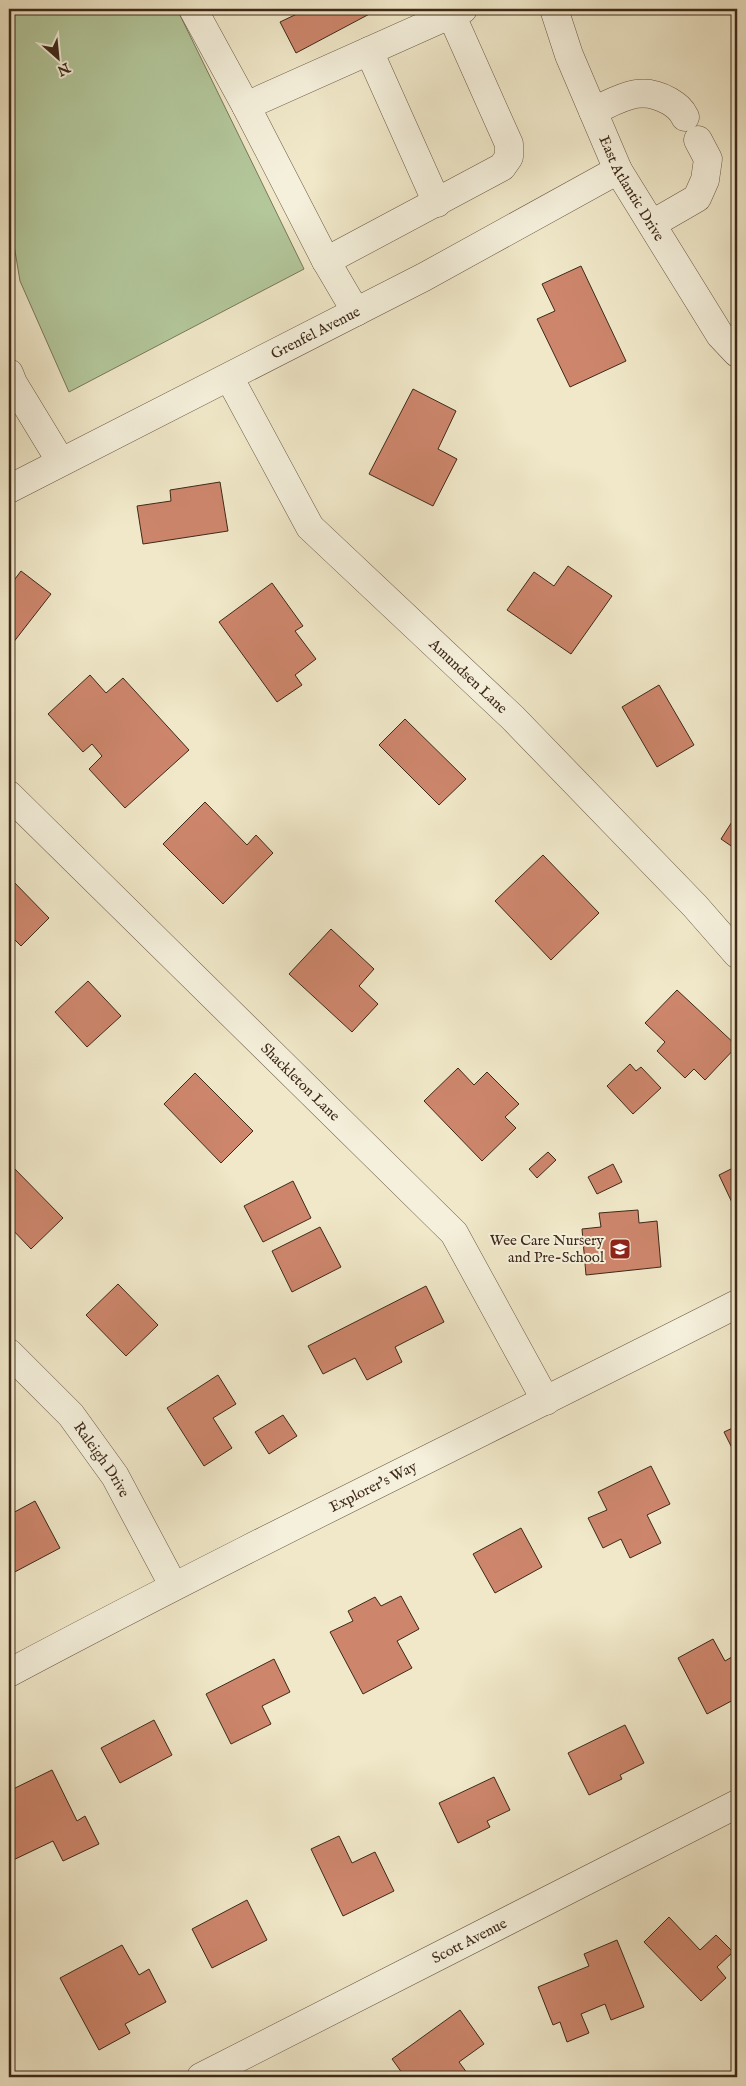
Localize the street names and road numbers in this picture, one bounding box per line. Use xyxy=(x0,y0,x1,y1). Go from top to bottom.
street label: East Atlantic Drive xyxy=(594,133,669,245)
street label: Grenfel Avenue xyxy=(268,302,364,364)
street label: Amundsen Lane xyxy=(424,634,511,718)
street label: Shackleton Lane xyxy=(256,1039,344,1126)
street label: Raleigh Drive xyxy=(69,1418,134,1501)
street label: Explorer's Way xyxy=(326,1457,421,1517)
street label: Scott Avenue xyxy=(429,1914,510,1968)

